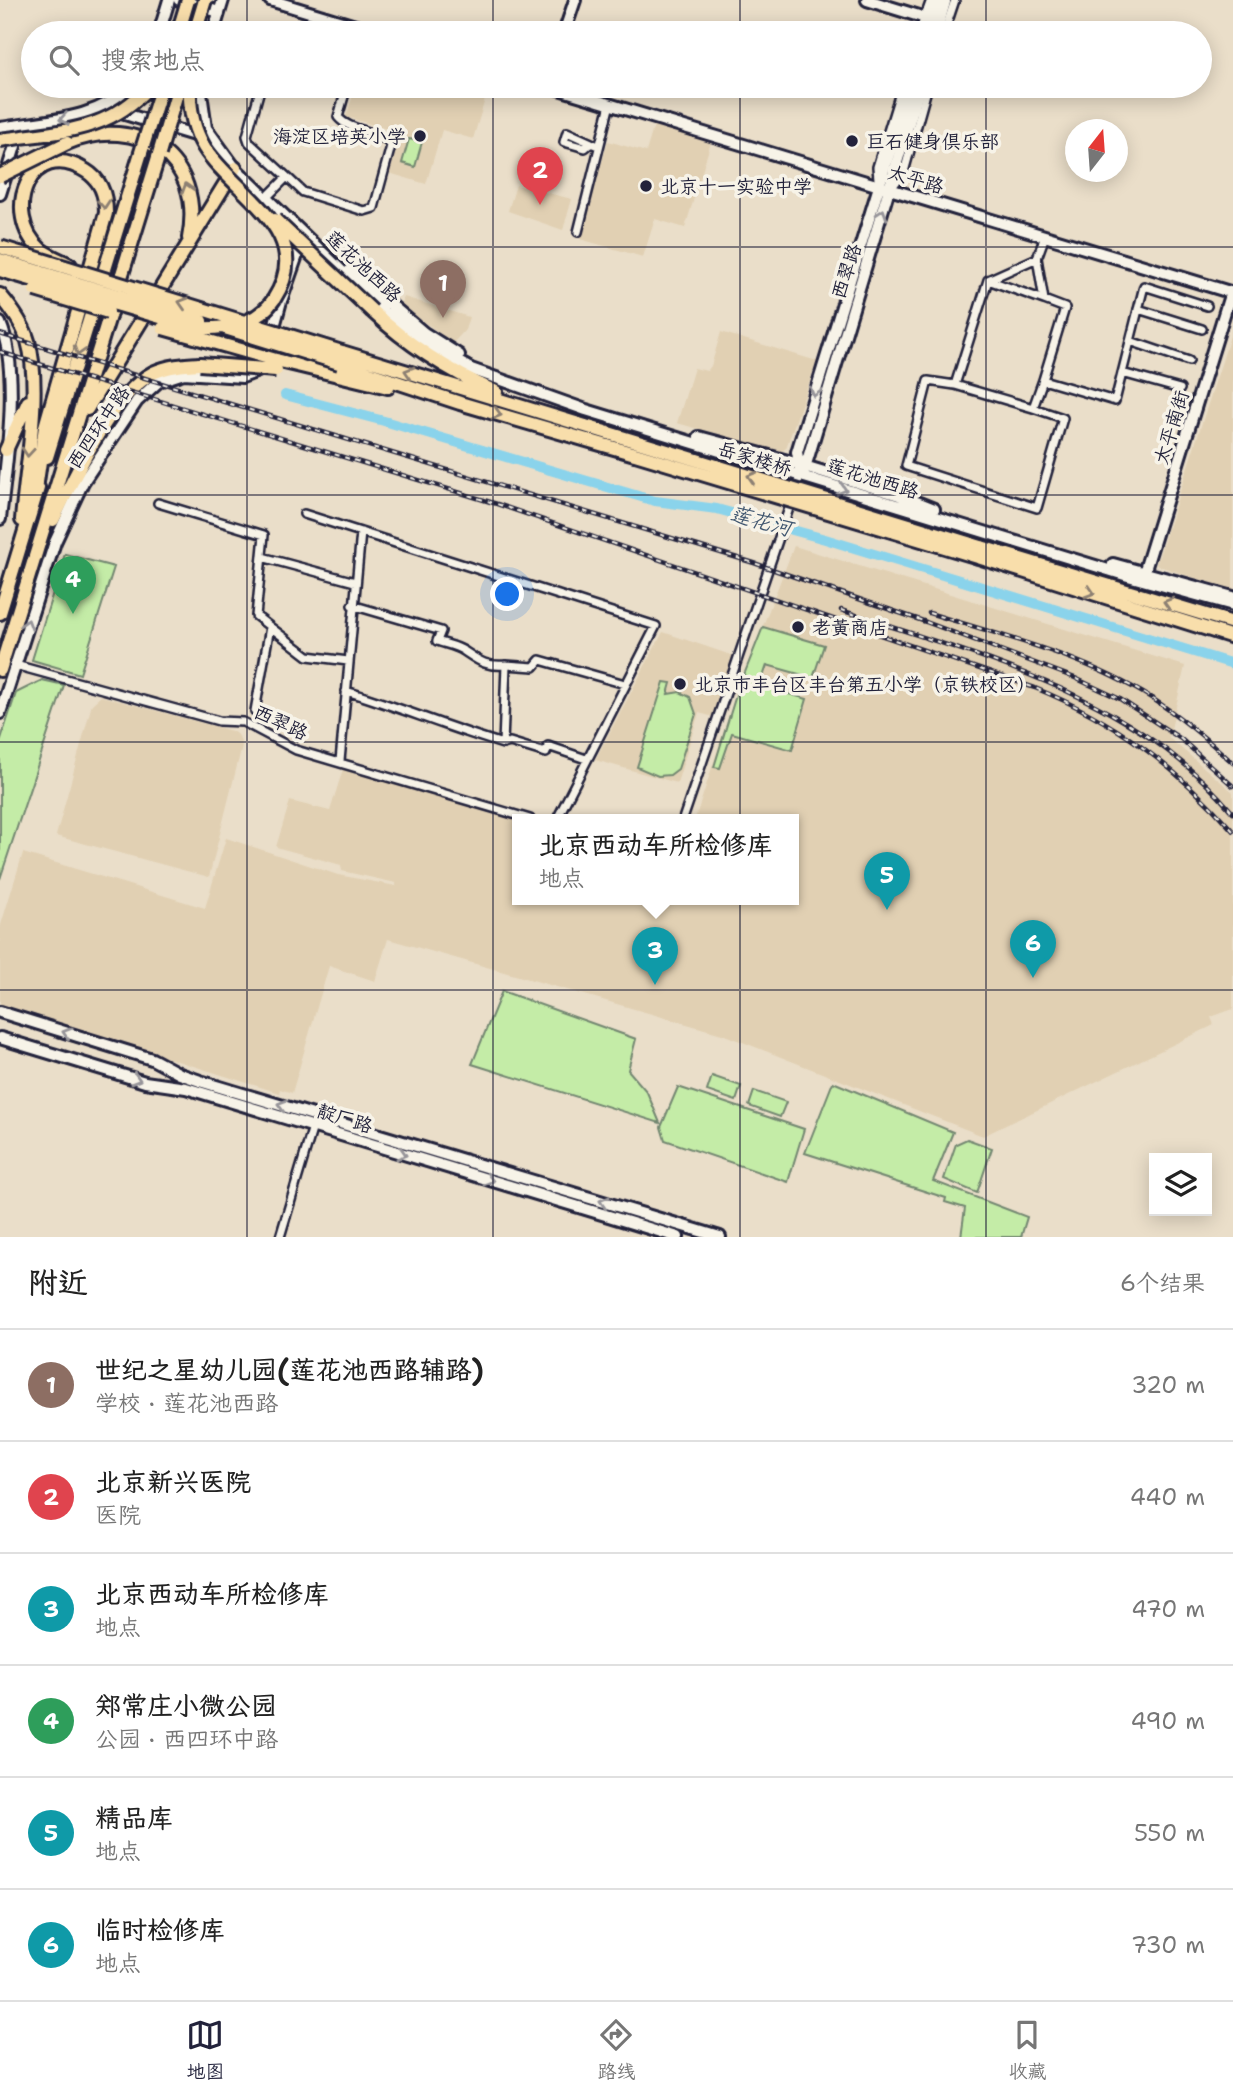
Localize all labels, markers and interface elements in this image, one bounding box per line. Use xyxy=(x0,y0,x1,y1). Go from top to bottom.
search box xyxy=(21,21,1212,98)
icon: search xyxy=(45,41,83,79)
text: 搜索地点 xyxy=(101,42,205,77)
one-way arrow xyxy=(58,111,70,126)
north arrow xyxy=(1065,119,1128,182)
place label: 海淀区培英小学 xyxy=(273,124,406,149)
marker: 海淀区培英小学 xyxy=(412,128,428,144)
place label: 巨石健身俱乐部 xyxy=(866,129,999,154)
marker: 巨石健身俱乐部 xyxy=(844,133,860,149)
pin: 2 xyxy=(517,147,563,205)
street label: 太平路 xyxy=(885,160,947,199)
place label: 北京十一实验中学 xyxy=(660,174,812,199)
marker: 北京十一实验中学 xyxy=(638,178,654,194)
one-way arrow xyxy=(181,182,196,194)
one-way arrow xyxy=(97,199,112,210)
one-way arrow xyxy=(874,208,889,220)
street label: 莲花池西路 xyxy=(320,225,407,308)
street label: 西翠路 xyxy=(826,240,867,302)
pin: 1 xyxy=(420,260,466,318)
one-way arrow xyxy=(177,297,189,312)
one-way arrow xyxy=(73,345,88,357)
one-way arrow xyxy=(403,366,415,381)
street label: 西四环中路 xyxy=(61,381,135,474)
one-way arrow xyxy=(809,386,824,398)
street label: 太平南街 xyxy=(1148,387,1195,467)
one-way arrow xyxy=(491,405,503,420)
street label: 岳家楼桥 xyxy=(715,435,795,482)
one-way arrow xyxy=(21,447,36,458)
street label: 莲花池西路 xyxy=(824,453,922,504)
one-way arrow xyxy=(746,470,758,485)
one-way arrow xyxy=(836,480,848,495)
water label: 莲花河 xyxy=(727,499,798,543)
pin: 4 xyxy=(50,556,96,614)
your location xyxy=(490,577,524,611)
one-way arrow xyxy=(1083,583,1095,598)
one-way arrow xyxy=(1162,596,1174,611)
place label: 老黄商店 xyxy=(812,615,888,640)
one-way arrow xyxy=(19,618,34,630)
marker: 老黄商店 xyxy=(790,619,806,635)
place label: 北京市丰台区丰台第五小学（京铁校区） xyxy=(694,672,1036,697)
marker: 北京市丰台区丰台第五小学（京铁校区） xyxy=(672,676,688,692)
street label: 西翠路 xyxy=(250,699,312,746)
popup xyxy=(512,814,799,905)
text: 北京西动车所检修库 xyxy=(538,827,773,862)
pin: 5 xyxy=(864,852,910,910)
text: 地点 xyxy=(538,863,584,893)
pin: 6 xyxy=(1010,920,1056,978)
pin: 3 xyxy=(632,927,678,985)
one-way arrow xyxy=(62,1026,74,1041)
one-way arrow xyxy=(130,1070,142,1085)
street label: 靛厂路 xyxy=(314,1098,376,1139)
one-way arrow xyxy=(276,1099,288,1114)
one-way arrow xyxy=(395,1145,407,1160)
map controls xyxy=(1149,1153,1212,1216)
button: layers xyxy=(1149,1153,1212,1216)
one-way arrow xyxy=(483,1171,495,1186)
one-way arrow xyxy=(598,1196,611,1210)
text: 附近 xyxy=(28,1262,88,1303)
text: 6个结果 xyxy=(1120,1268,1205,1298)
text: 世纪之星幼儿园(莲花池西路辅路) xyxy=(95,1352,484,1387)
text: 1 xyxy=(46,1370,56,1400)
text: 320 m xyxy=(1131,1370,1205,1400)
text: 学校 · 莲花池西路 xyxy=(95,1388,278,1418)
text: 北京新兴医院 xyxy=(95,1464,251,1499)
text: 2 xyxy=(43,1482,59,1512)
text: 440 m xyxy=(1130,1482,1205,1512)
text: 医院 xyxy=(95,1500,141,1530)
text: 北京西动车所检修库 xyxy=(95,1576,329,1611)
text: 3 xyxy=(43,1594,59,1624)
text: 470 m xyxy=(1131,1594,1205,1624)
text: 地点 xyxy=(95,1612,141,1642)
text: 郑常庄小微公园 xyxy=(95,1688,277,1723)
text: 4 xyxy=(43,1706,59,1736)
text: 490 m xyxy=(1130,1706,1205,1736)
text: 公园 · 西四环中路 xyxy=(95,1724,278,1754)
text: 精品库 xyxy=(95,1800,173,1835)
text: 5 xyxy=(44,1818,58,1848)
text: 550 m xyxy=(1134,1818,1205,1848)
text: 地点 xyxy=(95,1836,141,1866)
text: 临时检修库 xyxy=(95,1912,225,1947)
text: 6 xyxy=(43,1930,59,1960)
text: 730 m xyxy=(1131,1930,1205,1960)
text: 地点 xyxy=(95,1948,141,1978)
tab: 地图 xyxy=(186,2016,225,2084)
tab: 路线 xyxy=(597,2016,636,2084)
tab: 收藏 xyxy=(1008,2016,1047,2084)

